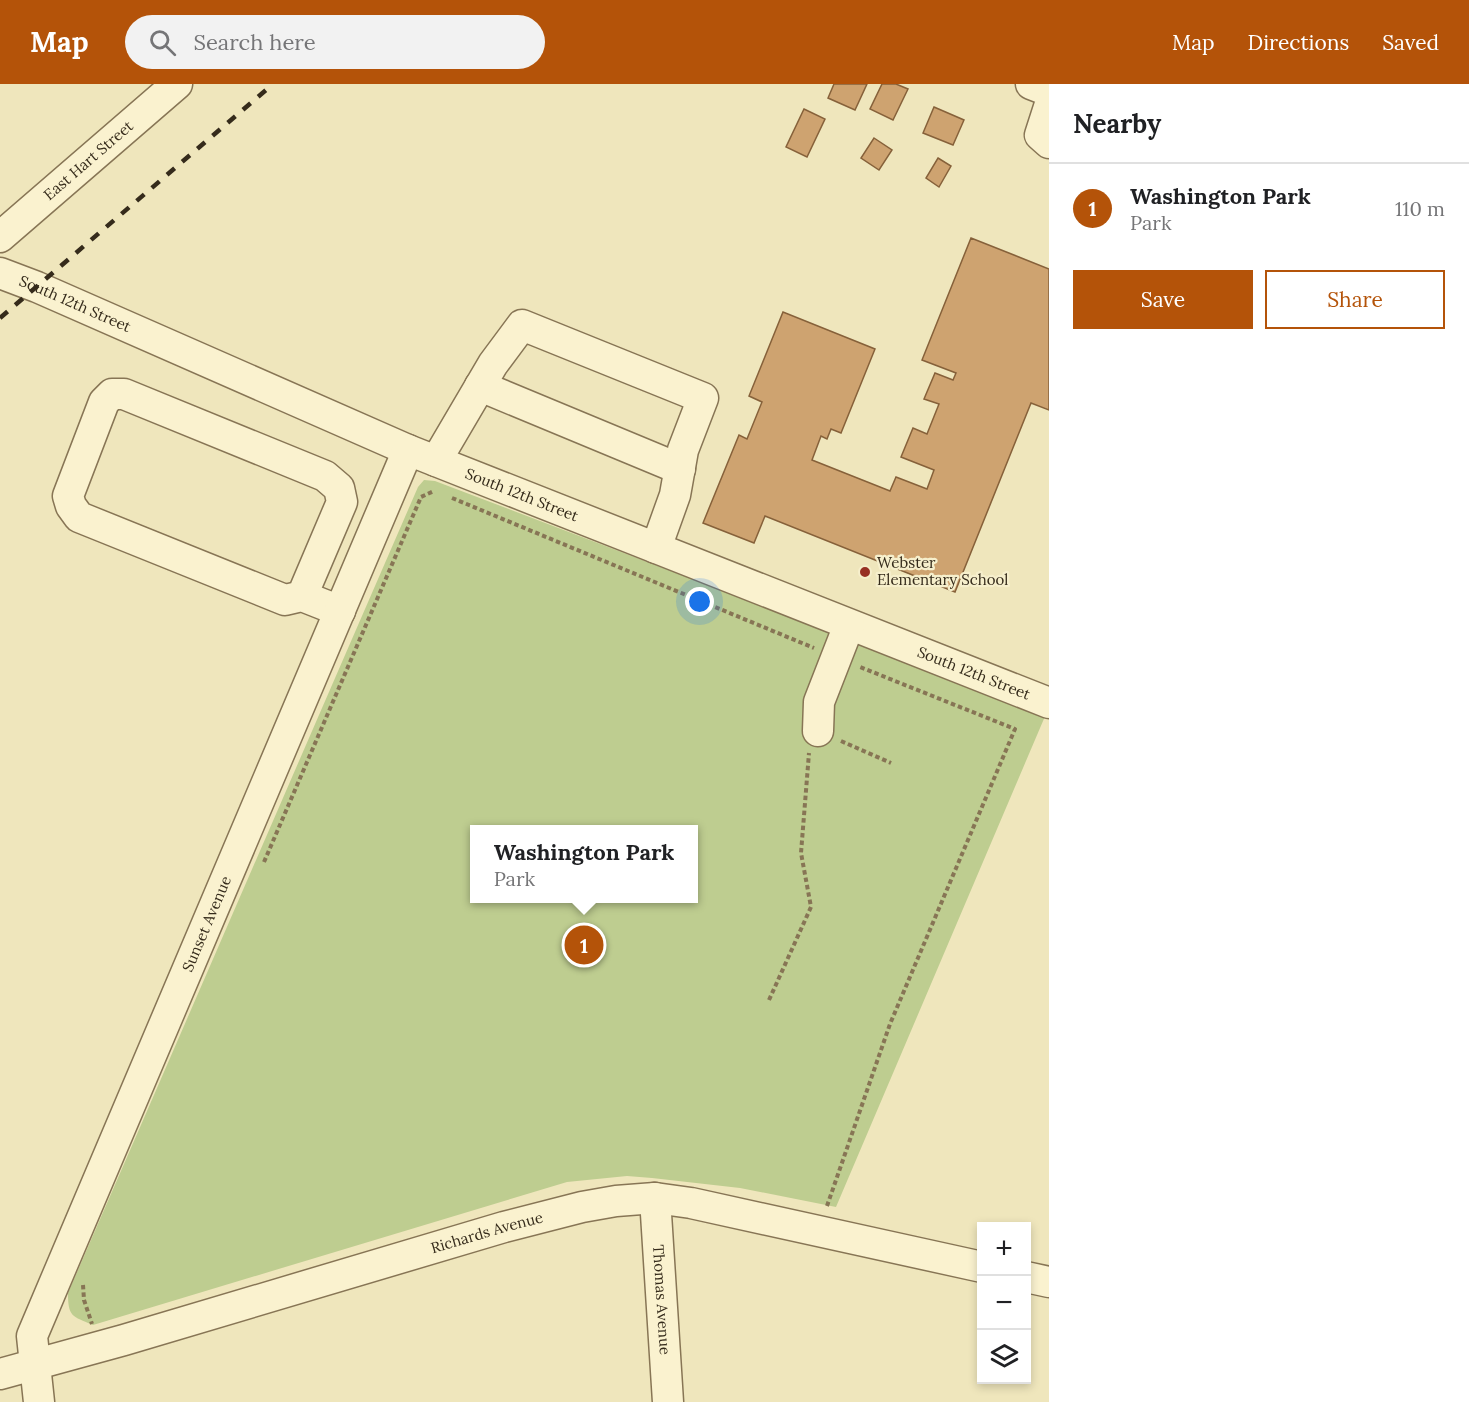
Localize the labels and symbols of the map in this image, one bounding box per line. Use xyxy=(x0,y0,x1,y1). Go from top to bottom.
street label: East Hart Street xyxy=(40,116,137,204)
street label: South 12th Street xyxy=(17,271,134,336)
street label: South 12th Street xyxy=(463,464,581,525)
place label: Webster Elementary School xyxy=(877,553,1008,589)
marker: Webster Elementary School xyxy=(858,565,872,579)
your location xyxy=(685,587,714,616)
street label: South 12th Street xyxy=(915,642,1033,704)
street label: Sunset Avenue xyxy=(178,873,235,975)
pin: 1 xyxy=(564,922,604,968)
street label: Richards Avenue xyxy=(428,1207,545,1257)
street label: Thomas Avenue xyxy=(649,1244,675,1355)

